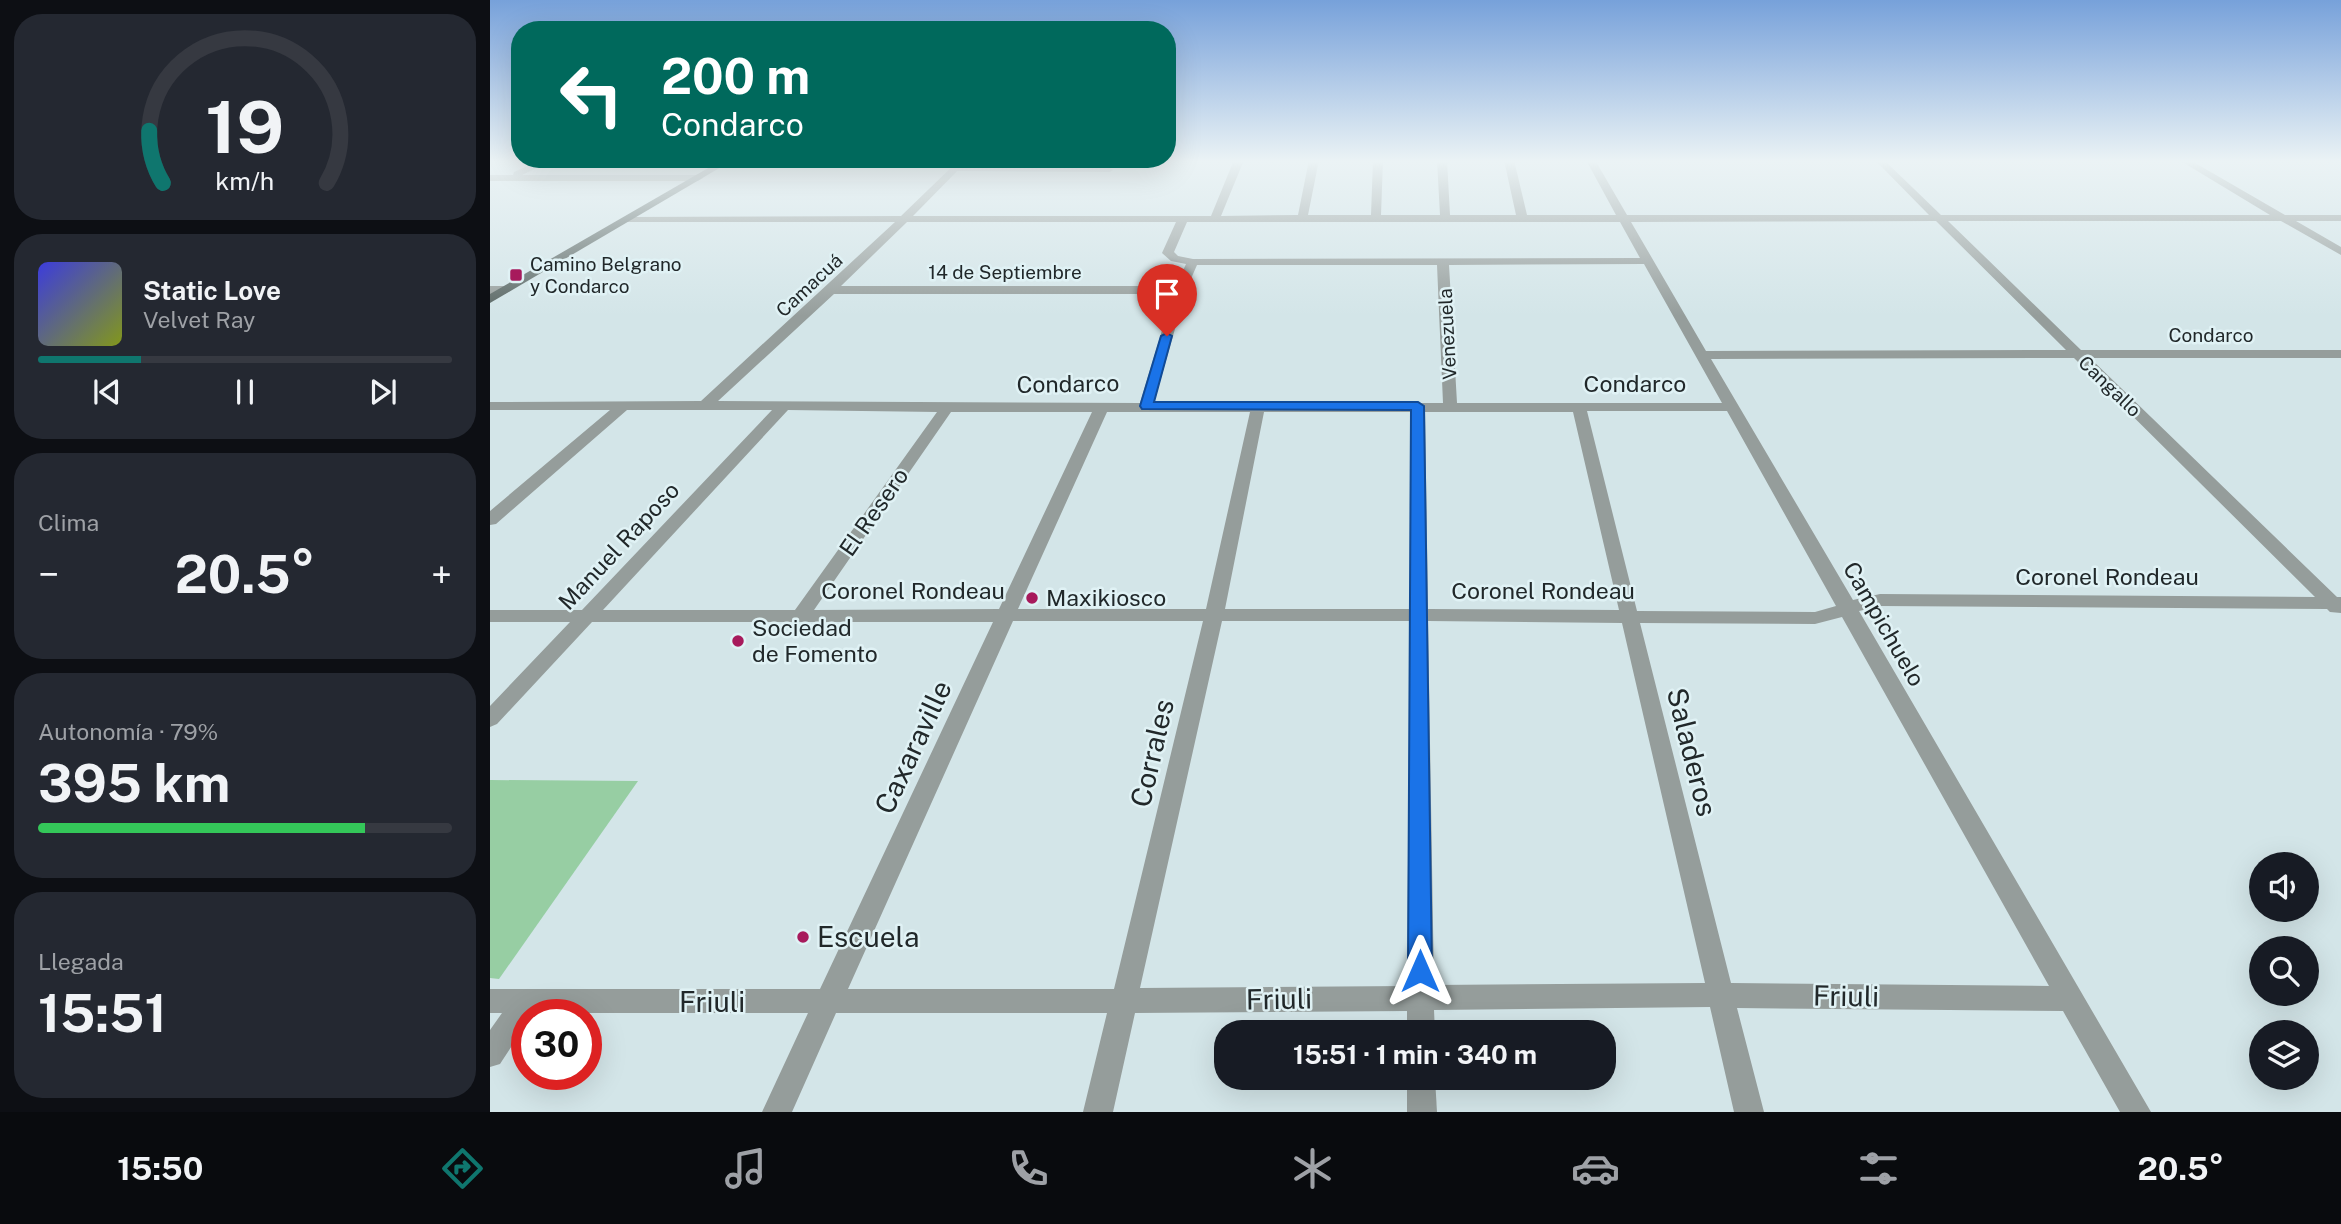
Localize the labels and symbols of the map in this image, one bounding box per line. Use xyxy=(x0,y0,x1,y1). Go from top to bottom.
street label: Camacuá xyxy=(771,249,847,321)
place label: Camino Belgrano y Condarco xyxy=(530,253,682,297)
street label: 14 de Septiembre xyxy=(928,261,1082,283)
pin xyxy=(1137,264,1197,336)
marker: Camino Belgrano y Condarco xyxy=(508,267,524,283)
street label: Venezuela xyxy=(1434,288,1460,380)
street label: Condarco xyxy=(2169,324,2253,346)
street label: Cangallo xyxy=(2074,351,2146,421)
street label: Condarco xyxy=(1016,369,1120,398)
street label: Condarco xyxy=(1584,370,1686,397)
street label: El Resero xyxy=(834,463,914,561)
street label: Manuel Raposo xyxy=(553,476,685,615)
street label: Campichuelo xyxy=(1838,557,1931,691)
street label: Coronel Rondeau xyxy=(2015,563,2199,590)
street label: Coronel Rondeau xyxy=(821,577,1005,604)
street label: Coronel Rondeau xyxy=(1451,577,1635,604)
place label: Maxikiosco xyxy=(1046,584,1166,611)
marker: Maxikiosco xyxy=(1024,590,1040,606)
place label: Sociedad de Fomento xyxy=(752,614,878,667)
marker: Sociedad de Fomento xyxy=(730,633,746,649)
street label: Caxaraville xyxy=(867,675,958,819)
street label: Saladeros xyxy=(1661,684,1724,820)
street label: Corrales xyxy=(1123,696,1180,810)
place label: Escuela xyxy=(817,920,919,953)
marker: Escuela xyxy=(795,929,811,945)
position arrow xyxy=(1383,934,1457,1008)
street label: Friuli xyxy=(1813,978,1879,1013)
street label: Friuli xyxy=(1246,981,1312,1016)
street label: Friuli xyxy=(679,985,745,1018)
speed limit sign: 30 xyxy=(511,999,602,1090)

